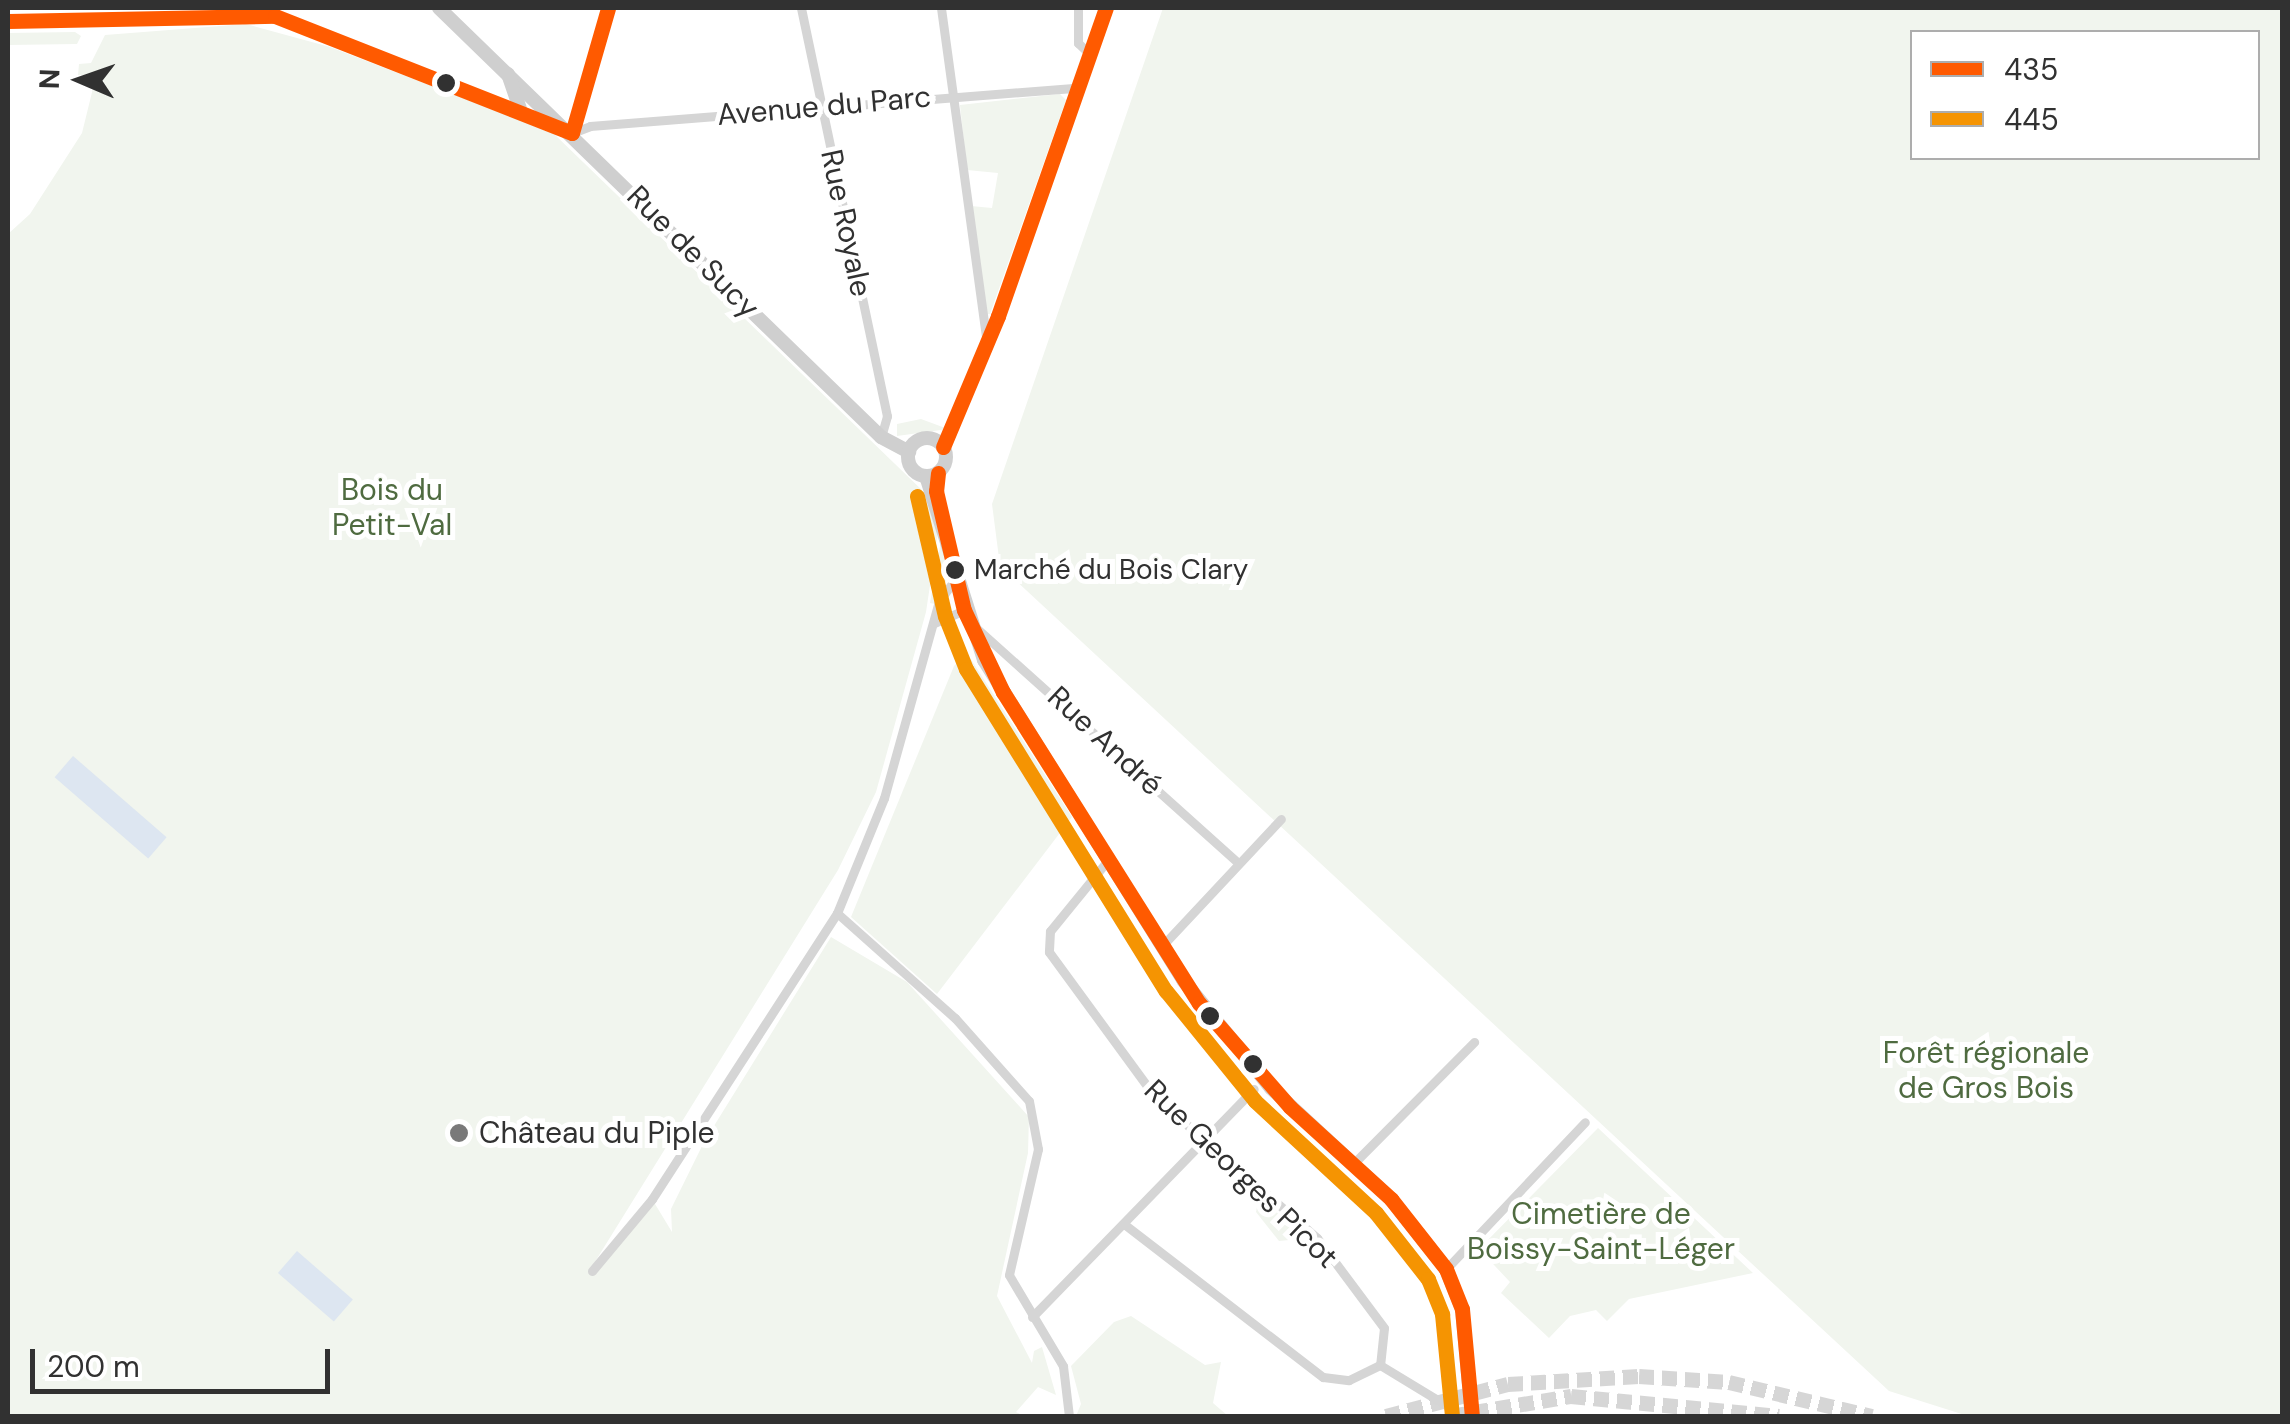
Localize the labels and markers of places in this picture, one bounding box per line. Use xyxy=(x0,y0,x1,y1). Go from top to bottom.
unlabelled marker xyxy=(436,73,456,93)
place label: Marché du Bois Clary xyxy=(974,553,1248,587)
marker: Marché du Bois Clary xyxy=(945,560,965,580)
unlabelled marker xyxy=(1200,1006,1220,1026)
unlabelled marker xyxy=(1243,1054,1263,1074)
place label: Château du Piple xyxy=(479,1115,715,1151)
marker: Château du Piple xyxy=(448,1122,470,1144)

